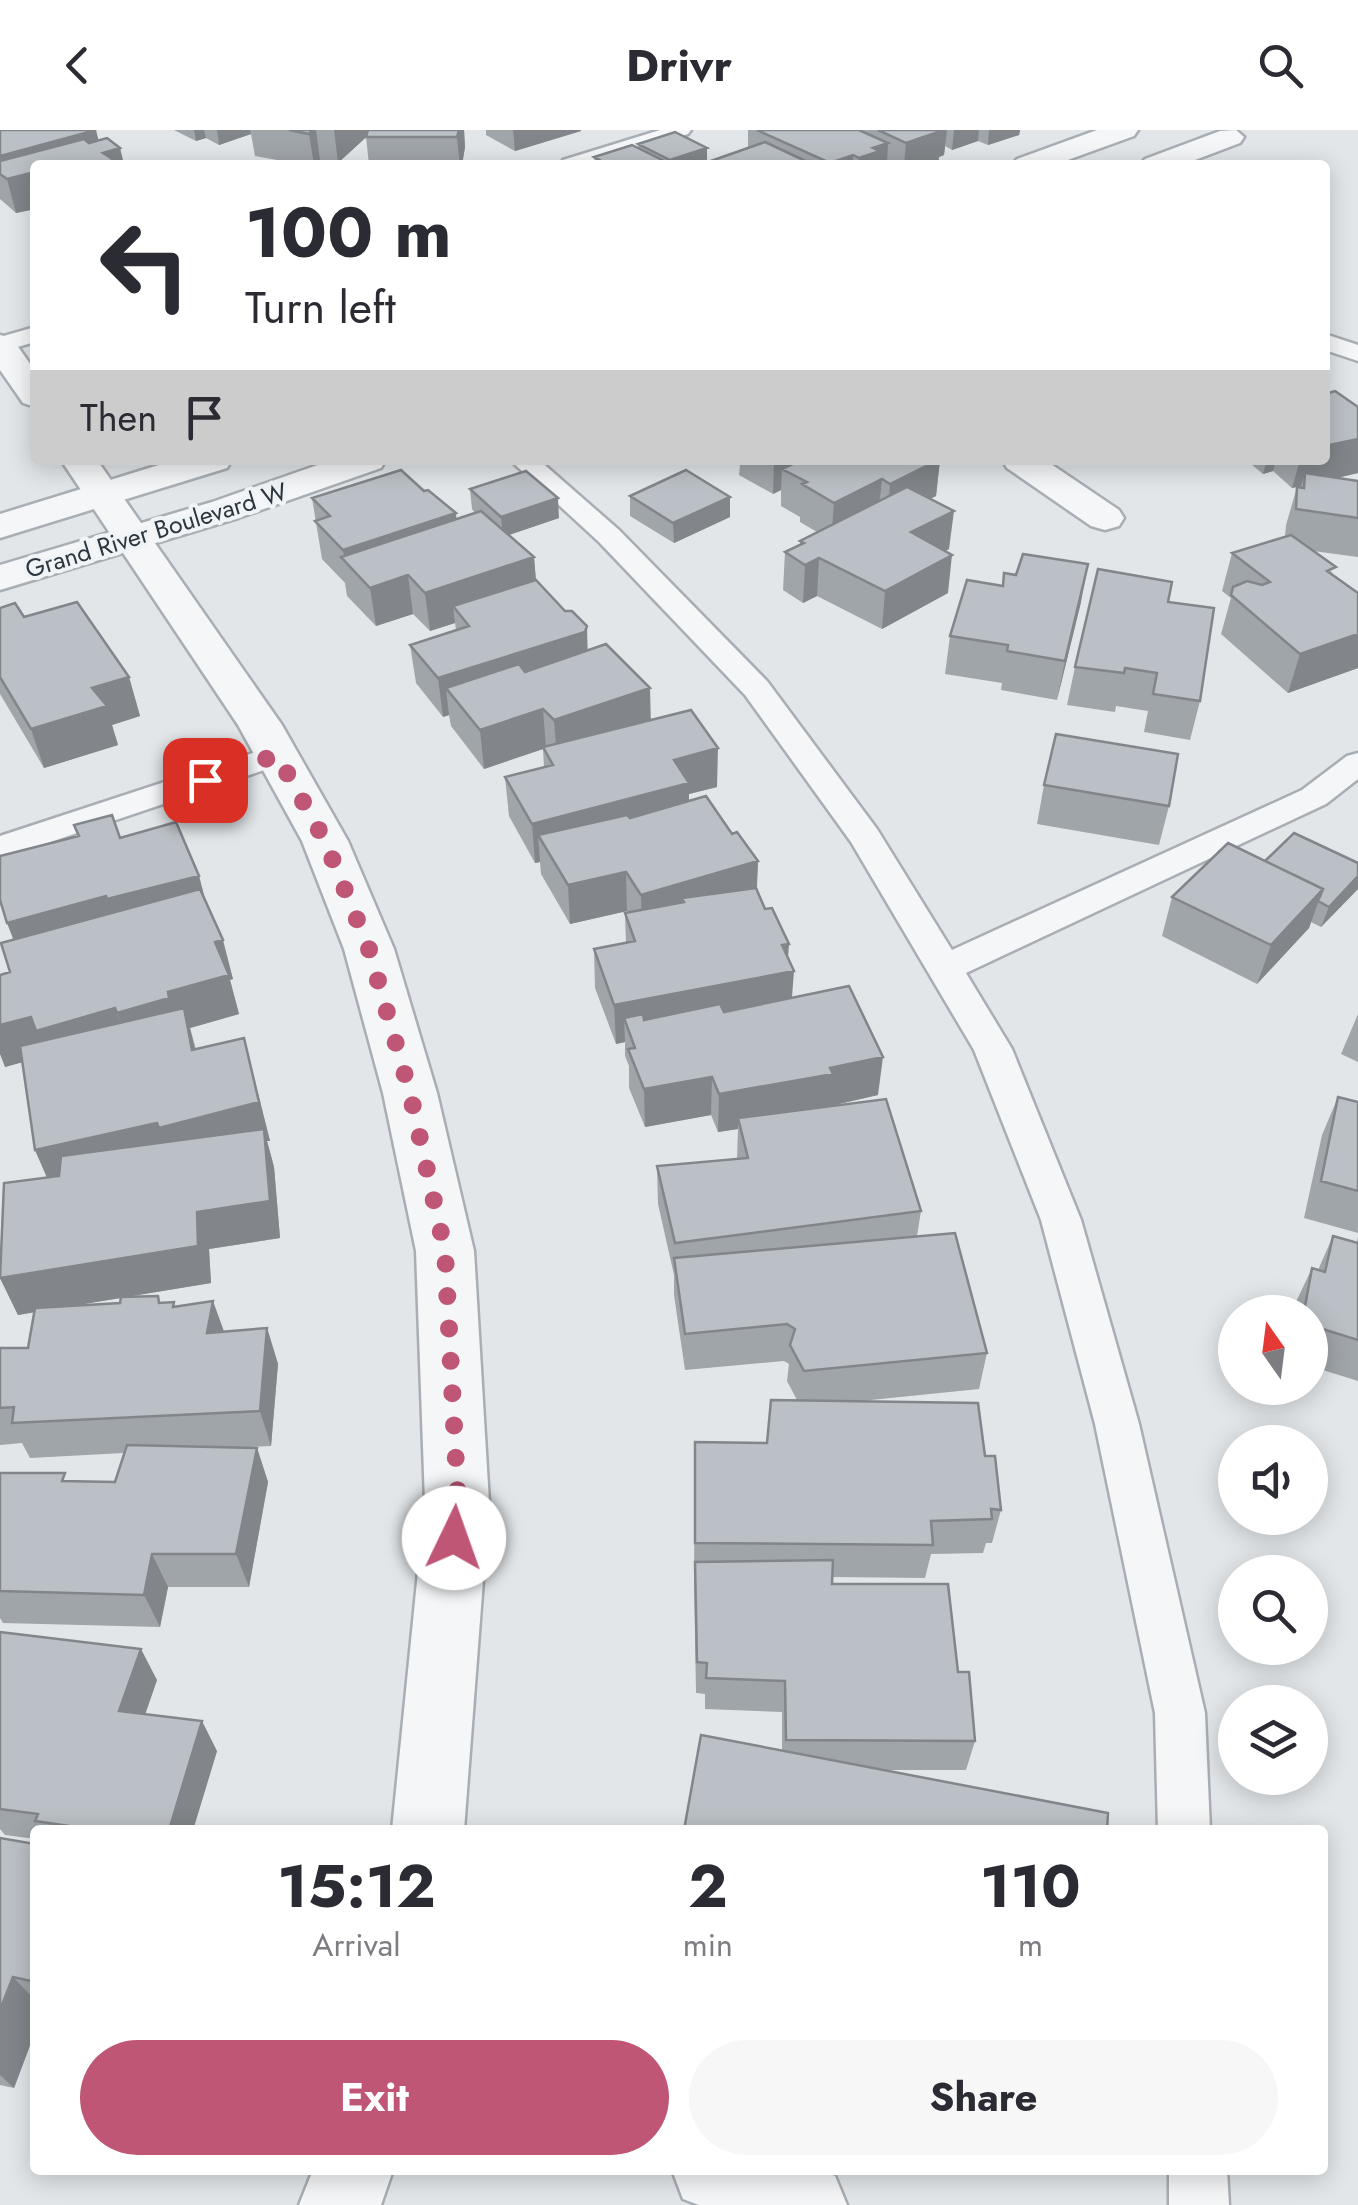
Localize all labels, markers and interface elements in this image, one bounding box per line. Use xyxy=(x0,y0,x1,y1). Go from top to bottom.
text: Drivr xyxy=(626,33,732,98)
icon: back xyxy=(50,38,105,93)
icon: search xyxy=(1253,38,1308,93)
text: 100 m xyxy=(245,182,452,283)
icon: left xyxy=(80,200,210,330)
text: Turn left xyxy=(245,275,396,340)
text: Then xyxy=(80,390,157,445)
icon: arrive xyxy=(177,390,232,445)
street label: Grand River Boulevard W xyxy=(21,473,292,587)
pin xyxy=(163,738,248,823)
icon: arrive xyxy=(178,753,233,808)
north arrow xyxy=(1218,1295,1328,1405)
map controls xyxy=(1218,1295,1328,1795)
button: sound xyxy=(1218,1425,1328,1535)
position arrow xyxy=(402,1486,506,1590)
button: search xyxy=(1218,1555,1328,1665)
button: layers xyxy=(1218,1685,1328,1795)
text: 15:12 xyxy=(277,1843,436,1930)
text: 2 xyxy=(688,1843,728,1930)
text: 110 xyxy=(980,1843,1081,1930)
text: Arrival xyxy=(312,1922,401,1968)
text: min xyxy=(683,1922,733,1968)
text: m xyxy=(1018,1922,1043,1968)
button: Exit xyxy=(80,2040,669,2155)
button: Share xyxy=(689,2040,1278,2155)

